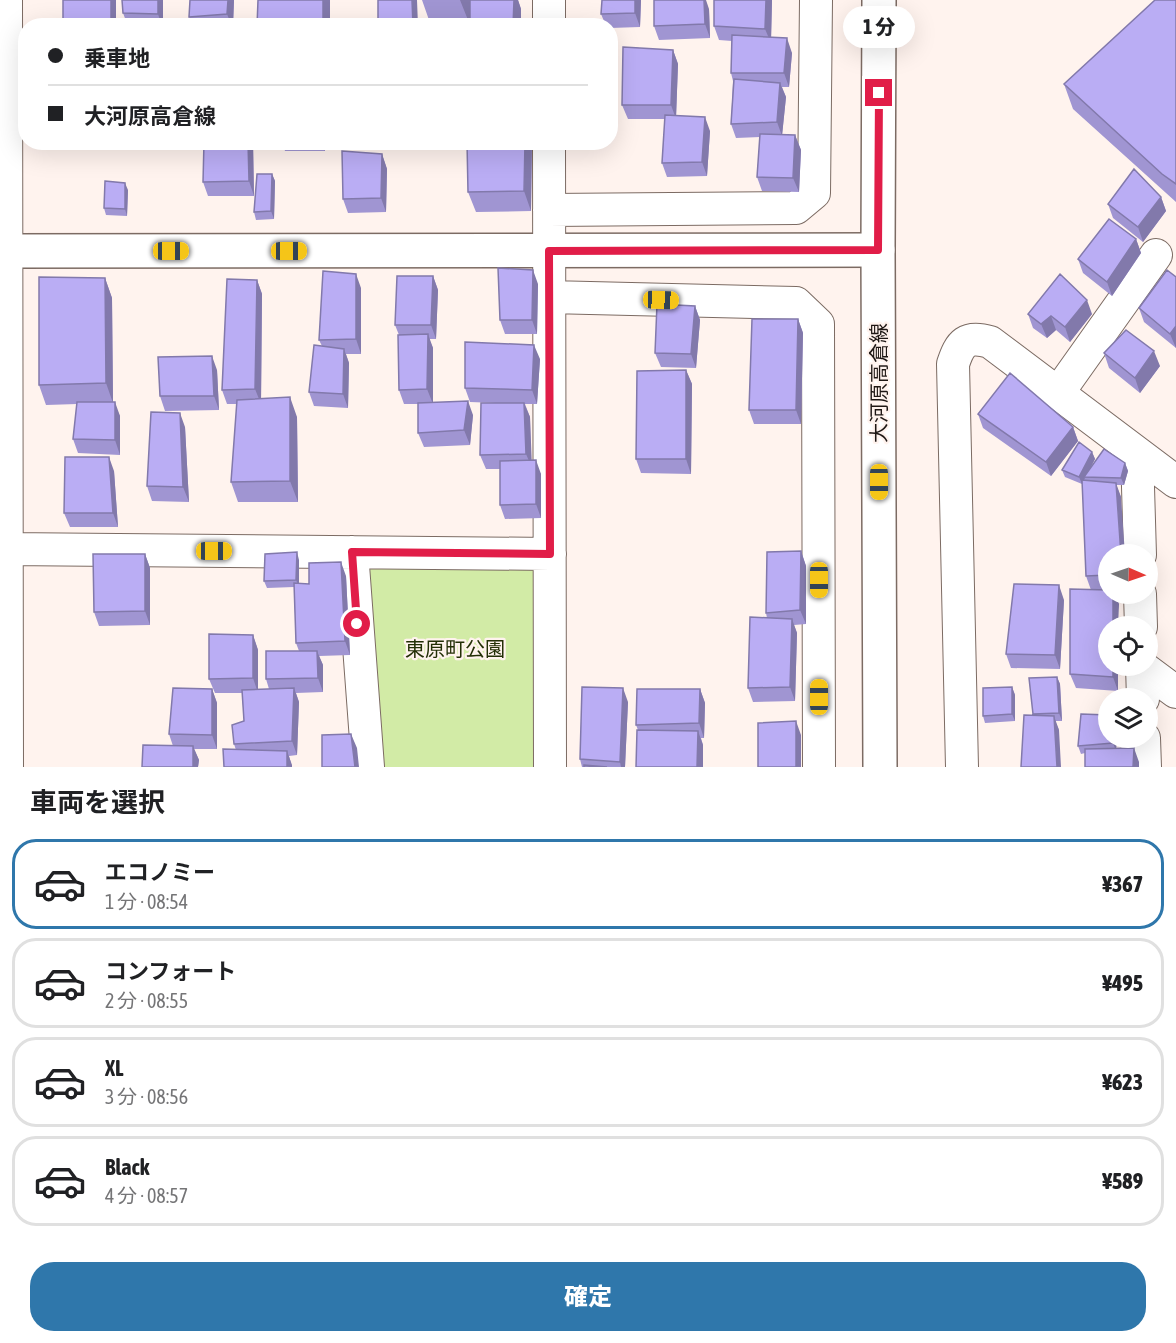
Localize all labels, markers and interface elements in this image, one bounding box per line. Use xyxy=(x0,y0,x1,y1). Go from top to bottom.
callout: 1 分 xyxy=(843,6,915,48)
text: 1 分 xyxy=(863,15,895,38)
text: 乗車地 xyxy=(84,45,150,71)
route end xyxy=(865,79,892,106)
text: 大河原高倉線 xyxy=(84,103,216,129)
car xyxy=(153,242,189,260)
car xyxy=(271,242,307,260)
car xyxy=(643,290,679,310)
street label: 大河原高倉線 xyxy=(867,323,890,443)
car xyxy=(870,464,888,500)
car xyxy=(196,542,232,560)
north arrow xyxy=(1098,544,1158,604)
map controls xyxy=(1098,544,1158,748)
car xyxy=(810,562,828,598)
route start xyxy=(343,610,370,637)
button: locate xyxy=(1098,616,1158,676)
park label: 東原町公園 xyxy=(405,637,505,660)
car xyxy=(810,679,828,715)
button: layers xyxy=(1098,688,1158,748)
text: 車両を選択 xyxy=(30,787,165,818)
icon: car xyxy=(33,857,87,911)
text: エコノミー xyxy=(105,859,215,885)
text: ¥367 xyxy=(1102,871,1143,897)
text: 1 分 · 08:54 xyxy=(105,890,188,913)
icon: car xyxy=(33,956,87,1010)
text: コンフォート xyxy=(105,958,236,984)
text: ¥495 xyxy=(1102,970,1143,996)
text: 2 分 · 08:55 xyxy=(105,989,188,1012)
icon: car xyxy=(33,1055,87,1109)
text: XL xyxy=(105,1055,123,1081)
text: ¥623 xyxy=(1102,1069,1143,1095)
text: 3 分 · 08:56 xyxy=(105,1085,188,1108)
icon: car xyxy=(33,1154,87,1208)
text: Black xyxy=(105,1154,149,1180)
text: ¥589 xyxy=(1102,1168,1143,1194)
text: 4 分 · 08:57 xyxy=(105,1184,188,1207)
button: 確定 xyxy=(30,1262,1146,1331)

